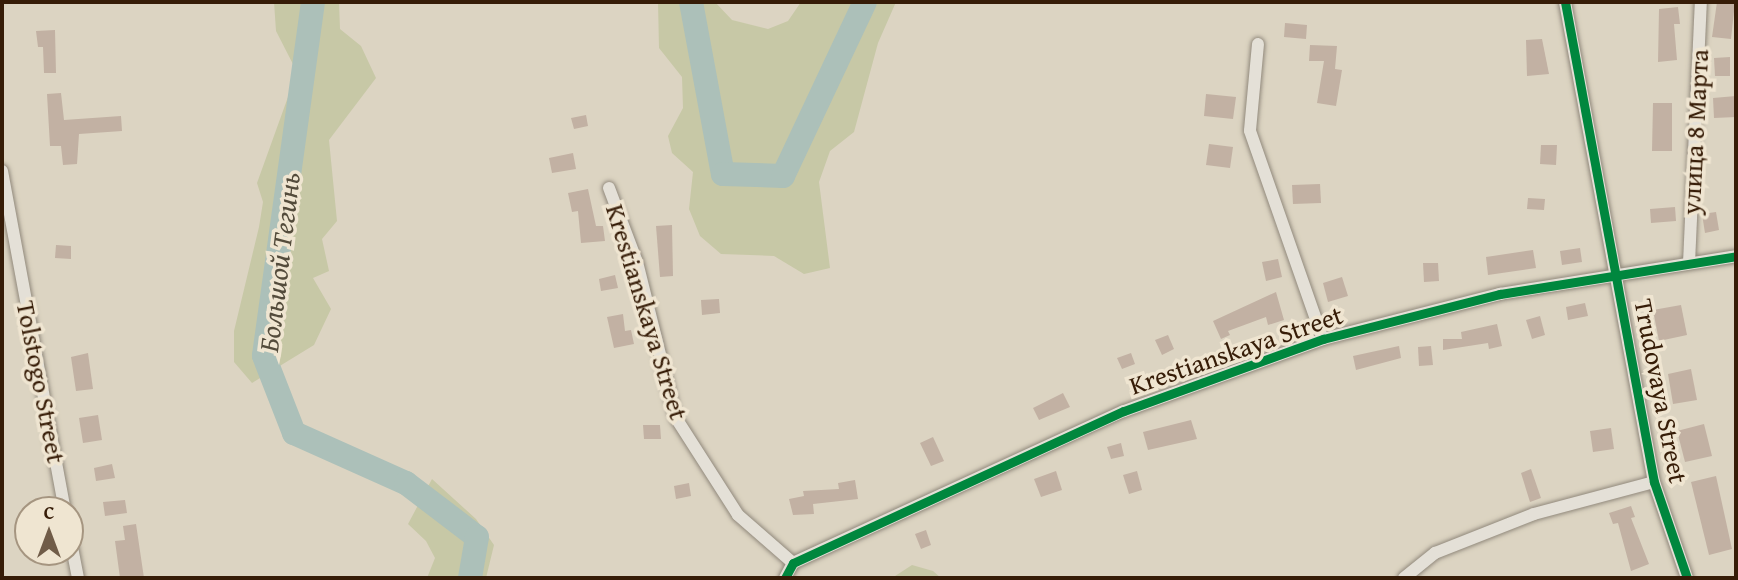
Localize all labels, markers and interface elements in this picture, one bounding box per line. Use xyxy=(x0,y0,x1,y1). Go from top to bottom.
street label: улица 8 Марта xyxy=(1675,48,1715,216)
water label: Большой Тегинь xyxy=(251,170,307,354)
street label: Krestianskaya Street xyxy=(599,200,695,424)
street label: Trudovaya Street xyxy=(1628,296,1694,486)
street label: Tolstogo Street xyxy=(10,298,72,466)
street label: Krestianskaya Street xyxy=(1125,299,1347,401)
north arrow xyxy=(14,496,84,566)
text: С xyxy=(44,498,54,526)

